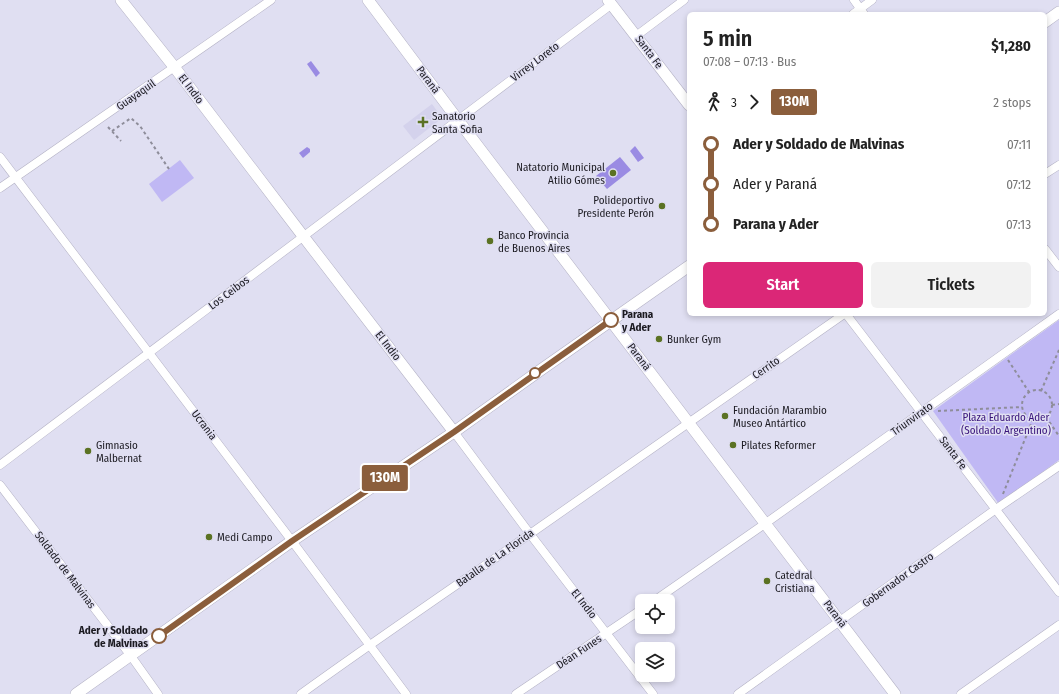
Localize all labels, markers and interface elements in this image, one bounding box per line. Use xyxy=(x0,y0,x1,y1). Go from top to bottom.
text: 5 min xyxy=(703,25,752,52)
street label: Santa Fe xyxy=(632,33,666,71)
text: $1,280 xyxy=(991,37,1031,55)
street label: Virrey Loreto xyxy=(508,39,562,84)
text: 07:08 – 07:13 · Bus xyxy=(703,54,796,69)
street label: Paraná xyxy=(414,64,442,96)
street label: El Indio xyxy=(176,72,206,107)
street label: Guayaquil xyxy=(114,77,158,113)
icon: walk xyxy=(703,91,725,113)
icon: forward xyxy=(743,91,765,113)
text: 130M xyxy=(779,93,809,110)
text: 3 xyxy=(731,95,737,110)
text: 2 stops xyxy=(993,95,1031,110)
place label: Sanatorio Santa Sofia xyxy=(432,110,483,136)
marker: Sanatorio Santa Sofia xyxy=(417,116,429,128)
text: Ader y Soldado de Malvinas xyxy=(733,135,904,153)
text: 07:11 xyxy=(1007,137,1031,152)
place label: Natatorio Municipal Atilio Gómes xyxy=(516,161,605,187)
marker: Natatorio Municipal Atilio Gómes xyxy=(608,168,618,178)
text: Ader y Paraná xyxy=(733,175,817,193)
text: 07:12 xyxy=(1006,177,1031,192)
place label: Polideportivo Presidente Perón xyxy=(577,194,654,220)
marker: Polideportivo Presidente Perón xyxy=(657,201,667,211)
text: Parana y Ader xyxy=(733,215,819,233)
text: 07:13 xyxy=(1006,217,1031,232)
place label: Banco Provincia de Buenos Aires xyxy=(498,229,571,255)
marker: Banco Provincia de Buenos Aires xyxy=(485,236,495,246)
button: Start xyxy=(703,262,863,308)
button: Tickets xyxy=(871,262,1031,308)
street label: Los Ceibos xyxy=(206,273,252,313)
place label: Parana y Ader xyxy=(621,308,654,334)
marker: Parana y Ader xyxy=(603,312,619,328)
street label: El Indio xyxy=(372,329,404,363)
place label: Bunker Gym xyxy=(667,333,721,346)
marker: Bunker Gym xyxy=(654,334,664,344)
street label: Paraná xyxy=(625,341,653,373)
street label: Cerrito xyxy=(750,354,782,382)
unlabelled marker xyxy=(529,367,541,379)
street label: Triunvirato xyxy=(889,399,936,439)
place label: Fundación Marambio Museo Antártico xyxy=(733,404,827,430)
street label: Ucrania xyxy=(189,407,219,443)
marker: Fundación Marambio Museo Antártico xyxy=(720,411,730,421)
park label: Plaza Eduardo Ader (Soldado Argentino) xyxy=(961,411,1051,437)
street label: Santa Fe xyxy=(936,434,970,472)
place label: Gimnasio Malbernat xyxy=(96,439,142,465)
place label: Pilates Reformer xyxy=(741,439,816,452)
marker: Pilates Reformer xyxy=(728,440,738,450)
marker: Gimnasio Malbernat xyxy=(83,446,93,456)
line badge: 130M xyxy=(357,465,413,491)
text: 130M xyxy=(370,469,400,486)
street label: Batalla de La Florida xyxy=(454,526,536,590)
street label: Soldado de Malvinas xyxy=(32,529,98,611)
place label: Medi Campo xyxy=(217,531,273,544)
marker: Medi Campo xyxy=(204,532,214,542)
street label: Gobernador Castro xyxy=(860,550,936,610)
place label: Catedral Cristiana xyxy=(775,569,815,595)
marker: Catedral Cristiana xyxy=(762,576,772,586)
street label: El Indio xyxy=(568,587,600,621)
map controls xyxy=(635,594,675,682)
button: locate xyxy=(635,594,675,634)
street label: Paraná xyxy=(821,598,849,630)
place label: Ader y Soldado de Malvinas xyxy=(78,624,148,650)
marker: Ader y Soldado de Malvinas xyxy=(151,628,167,644)
street label: Déan Funes xyxy=(554,632,604,672)
button: layers xyxy=(635,642,675,682)

